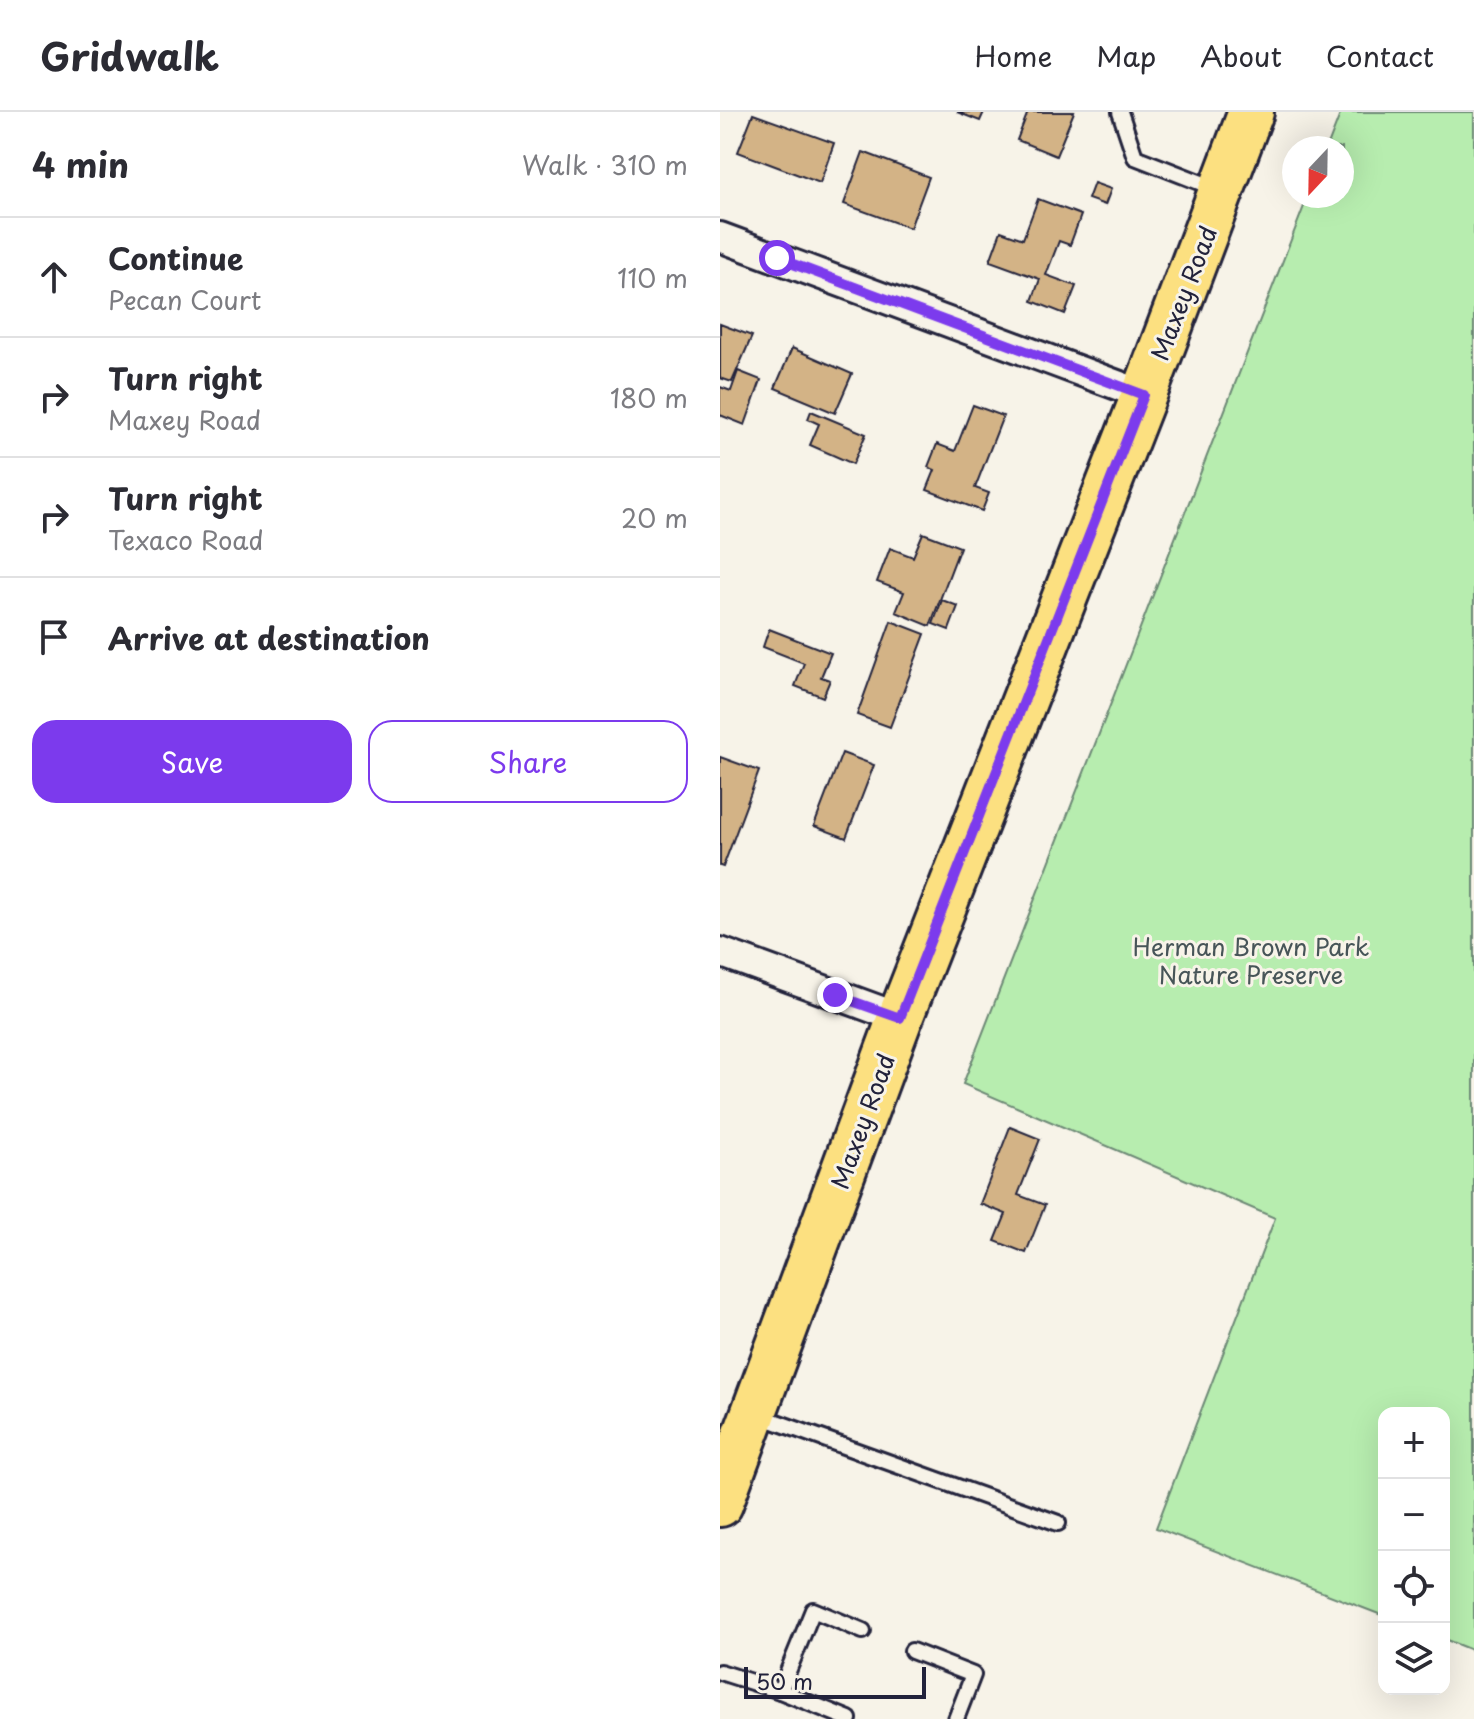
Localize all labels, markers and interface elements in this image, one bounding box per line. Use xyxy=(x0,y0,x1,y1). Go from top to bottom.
text: Gridwalk xyxy=(40,27,219,84)
text: Home xyxy=(974,34,1052,77)
text: Map xyxy=(1096,34,1156,77)
text: About xyxy=(1200,34,1282,77)
text: Contact xyxy=(1326,34,1434,77)
north arrow xyxy=(1282,136,1354,208)
text: 4 min xyxy=(32,138,129,190)
text: Walk · 310 m xyxy=(522,145,688,184)
street label: Maxey Road xyxy=(1141,221,1225,365)
text: Continue xyxy=(108,235,243,280)
route start xyxy=(759,240,795,276)
icon: ahead xyxy=(32,255,76,299)
text: 110 m xyxy=(617,258,688,297)
text: Pecan Court xyxy=(108,280,261,319)
text: Turn right xyxy=(108,355,263,400)
icon: right xyxy=(32,375,76,419)
text: 180 m xyxy=(610,378,688,417)
text: Maxey Road xyxy=(108,400,261,439)
text: Turn right xyxy=(108,475,263,520)
icon: right xyxy=(32,495,76,539)
text: 20 m xyxy=(621,498,688,537)
text: Texaco Road xyxy=(108,520,264,559)
icon: arrive xyxy=(32,615,76,659)
text: Arrive at destination xyxy=(108,615,430,660)
button: Save xyxy=(32,720,352,803)
button: Share xyxy=(368,720,688,803)
park label: Herman Brown Park Nature Preserve xyxy=(1133,928,1369,992)
route end xyxy=(817,977,853,1013)
street label: Maxey Road xyxy=(821,1048,903,1194)
map controls xyxy=(1378,1407,1450,1695)
button: + xyxy=(1378,1407,1450,1479)
button: − xyxy=(1378,1479,1450,1551)
button: locate xyxy=(1378,1551,1450,1623)
button: layers xyxy=(1378,1623,1450,1695)
scale bar xyxy=(744,1663,926,1699)
text: 50 m xyxy=(756,1664,813,1697)

